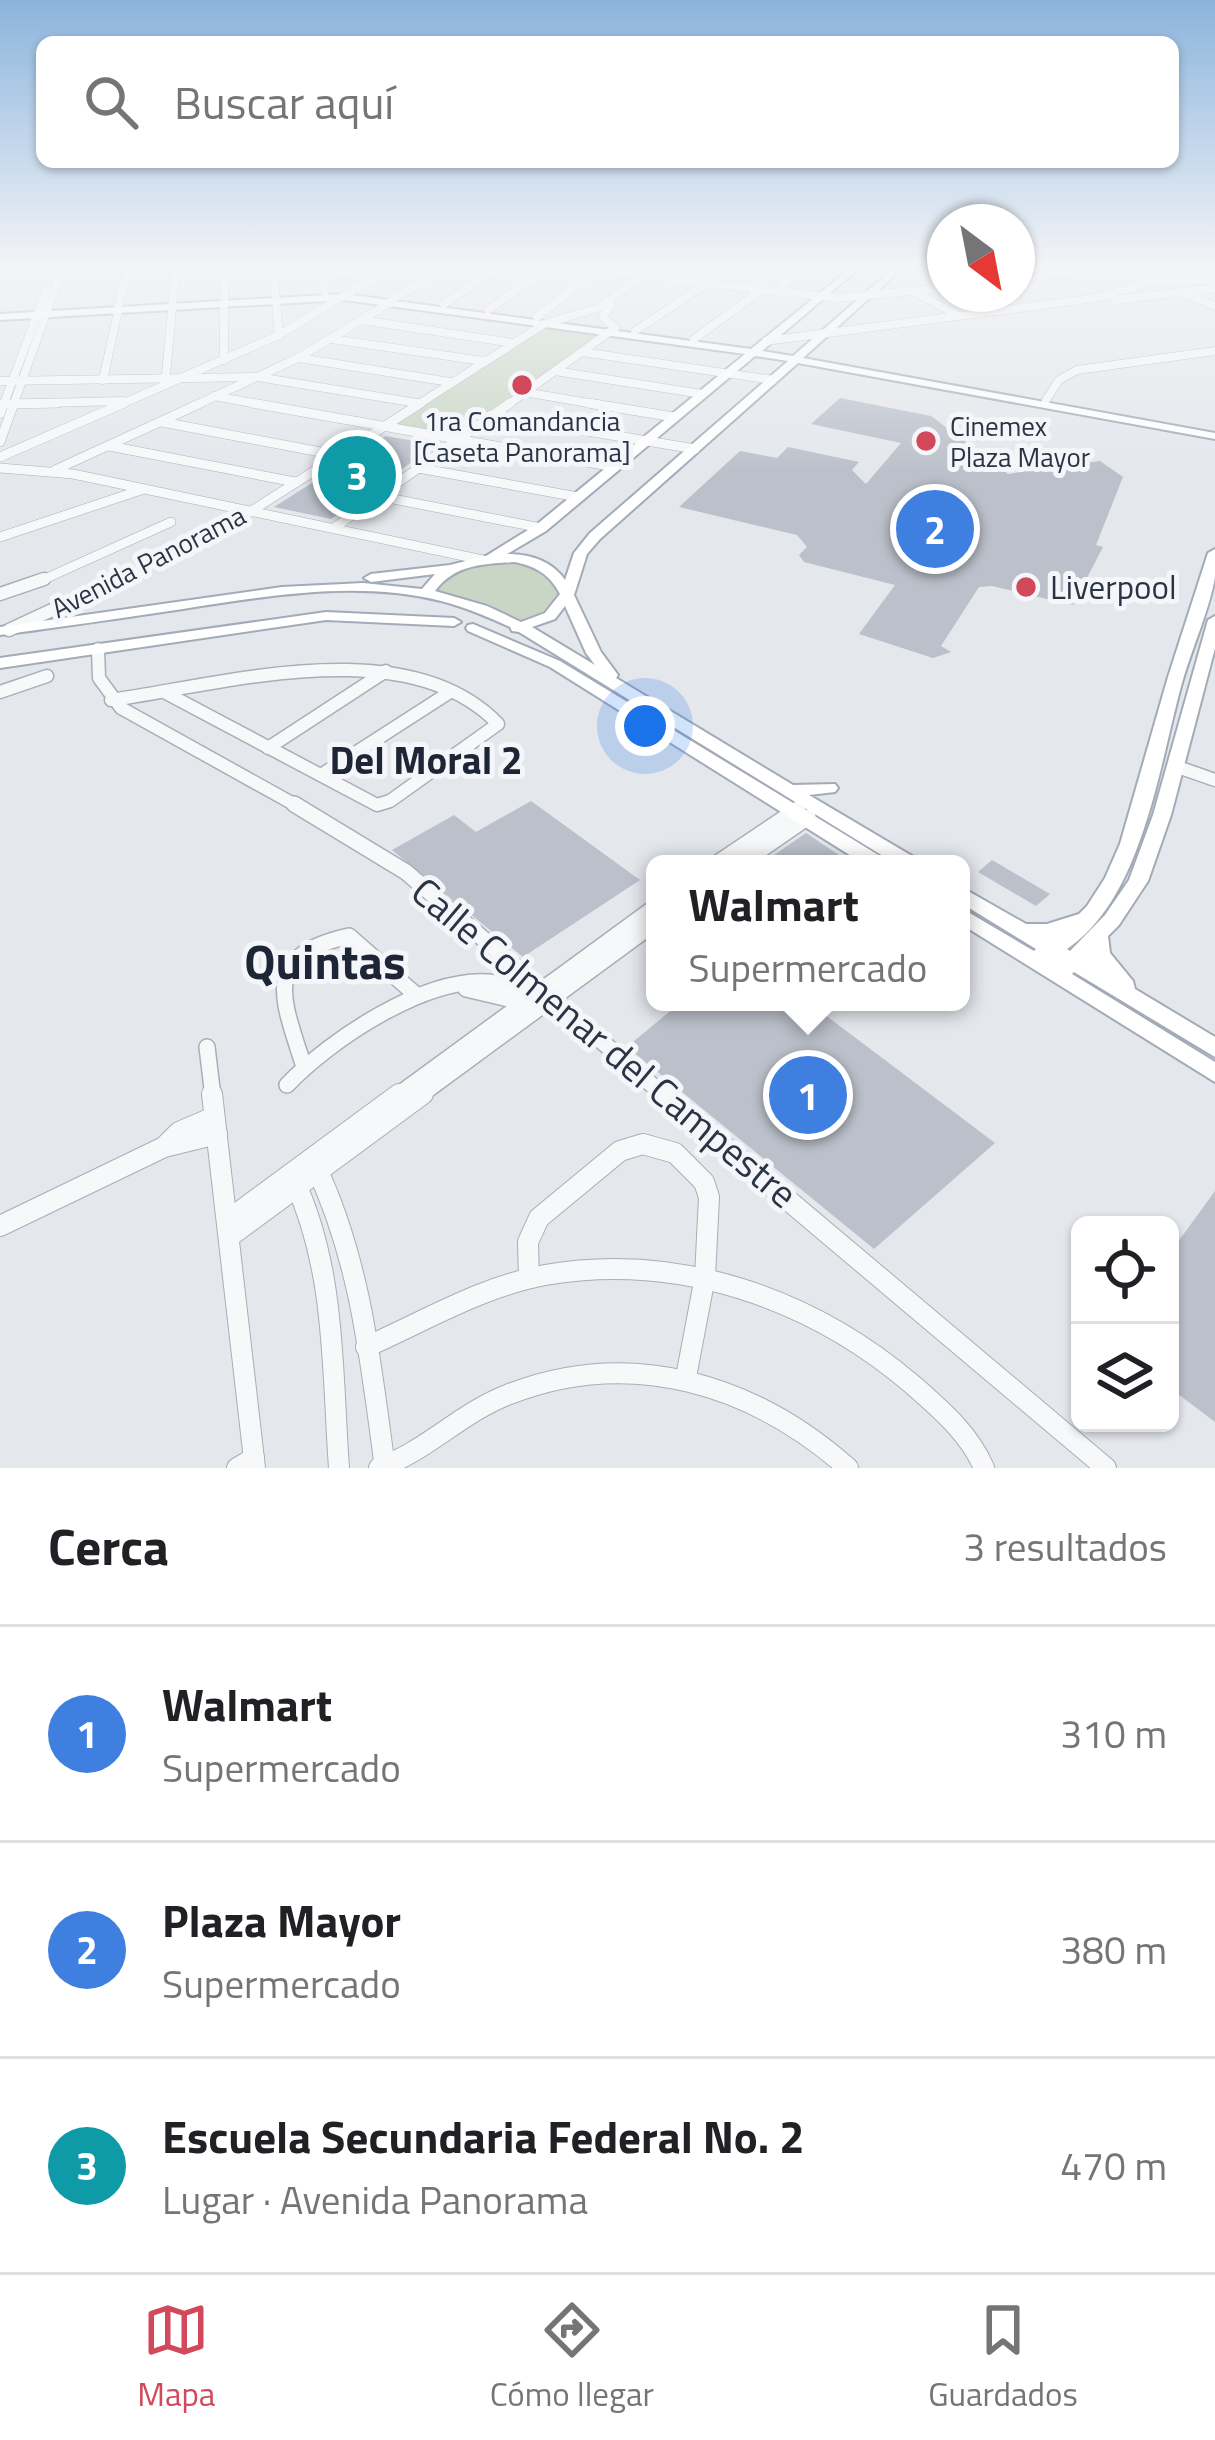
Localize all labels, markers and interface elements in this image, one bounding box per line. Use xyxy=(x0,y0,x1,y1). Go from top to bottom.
search box xyxy=(36,36,1179,168)
text: Buscar aquí xyxy=(174,68,394,136)
icon: search xyxy=(78,69,144,135)
north arrow xyxy=(927,204,1035,312)
marker: 1ra Comandancia [Caseta Panorama] xyxy=(509,372,535,398)
place label: 1ra Comandancia [Caseta Panorama] xyxy=(413,400,631,472)
place label: Cinemex Plaza Mayor xyxy=(950,405,1090,477)
marker: Cinemex Plaza Mayor xyxy=(913,428,939,454)
pin: 3 xyxy=(318,430,396,520)
pin: 2 xyxy=(896,484,974,574)
street label: Avenida Panorama xyxy=(44,494,253,628)
place label: Liverpool xyxy=(1050,562,1177,612)
marker: Liverpool xyxy=(1013,574,1039,600)
your location xyxy=(615,696,675,756)
district label: Del Moral 2 xyxy=(329,730,523,789)
popup xyxy=(646,855,970,1011)
street label: Calle Colmenar del Campestre xyxy=(399,862,811,1222)
text: Walmart xyxy=(689,870,859,938)
district label: Quintas xyxy=(244,925,406,998)
text: Supermercado xyxy=(689,938,927,997)
pin: 1 xyxy=(769,1050,847,1140)
map controls xyxy=(1071,1216,1179,1432)
button: locate xyxy=(1071,1216,1179,1324)
button: layers xyxy=(1071,1324,1179,1432)
text: Cerca xyxy=(48,1507,169,1585)
text: 3 resultados xyxy=(963,1517,1167,1576)
text: Walmart xyxy=(162,1670,332,1738)
text: 1 xyxy=(76,1704,98,1763)
text: 310 m xyxy=(1060,1704,1167,1763)
text: Supermercado xyxy=(162,1738,401,1797)
text: Plaza Mayor xyxy=(162,1886,401,1954)
text: 2 xyxy=(76,1920,98,1979)
text: 380 m xyxy=(1060,1920,1167,1979)
text: Supermercado xyxy=(162,1954,401,2013)
text: Escuela Secundaria Federal No. 2 xyxy=(162,2102,804,2170)
text: 3 xyxy=(76,2136,98,2195)
text: 470 m xyxy=(1060,2136,1167,2195)
text: Lugar · Avenida Panorama xyxy=(162,2170,588,2229)
tab: Mapa xyxy=(137,2297,215,2419)
tab: Cómo llegar xyxy=(490,2297,654,2419)
tab: Guardados xyxy=(928,2297,1078,2419)

